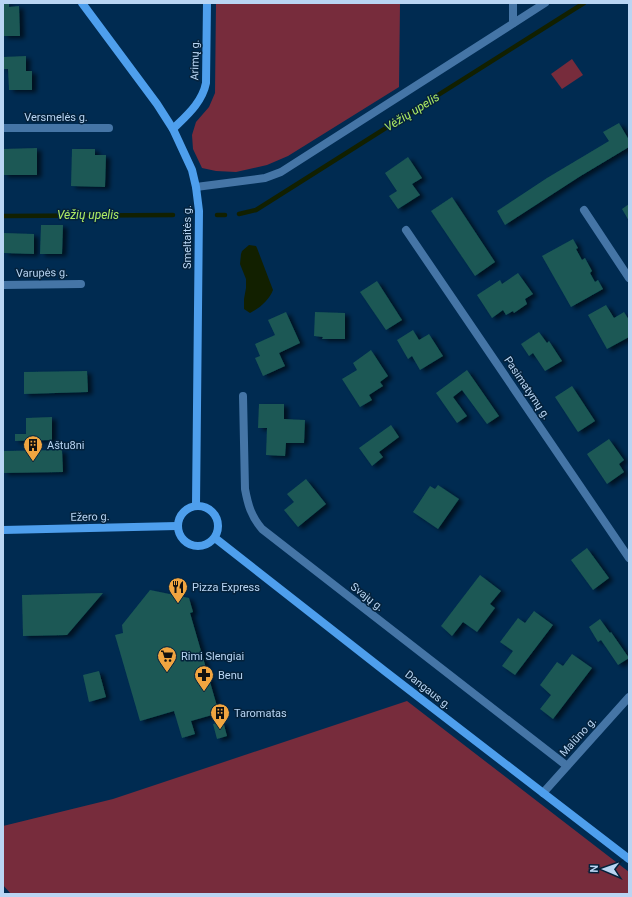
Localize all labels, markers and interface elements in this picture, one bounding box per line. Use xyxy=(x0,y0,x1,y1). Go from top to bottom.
street label: Arimų g. xyxy=(188,39,202,81)
water label: Vėžių upelis xyxy=(382,90,442,134)
street label: Versmelės g. xyxy=(24,111,88,124)
street label: Smeltaitės g. xyxy=(181,205,194,269)
water label: Vėžių upelis xyxy=(57,208,119,222)
street label: Varupės g. xyxy=(16,266,68,280)
street label: Pasimatymų g. xyxy=(501,354,553,422)
building icon: Aštu8ni xyxy=(22,434,44,462)
place label: Aštu8ni xyxy=(47,439,84,452)
street label: Ežero g. xyxy=(70,510,110,524)
restaurant icon: Pizza Express xyxy=(167,576,189,604)
street label: Svajų g. xyxy=(348,580,386,614)
place label: Pizza Express xyxy=(192,581,260,594)
supermarket icon: Rimi Slengiai xyxy=(156,645,178,673)
place label: Rimi Slengiai xyxy=(181,650,244,663)
pharmacy icon: Benu xyxy=(193,664,215,692)
street label: Dangaus g. xyxy=(402,668,454,712)
place label: Benu xyxy=(218,669,243,682)
building icon: Taromatas xyxy=(209,702,231,730)
place label: Taromatas xyxy=(234,707,287,720)
street label: Malūno g. xyxy=(557,715,599,759)
north arrow xyxy=(584,849,624,889)
text: N xyxy=(588,864,601,873)

